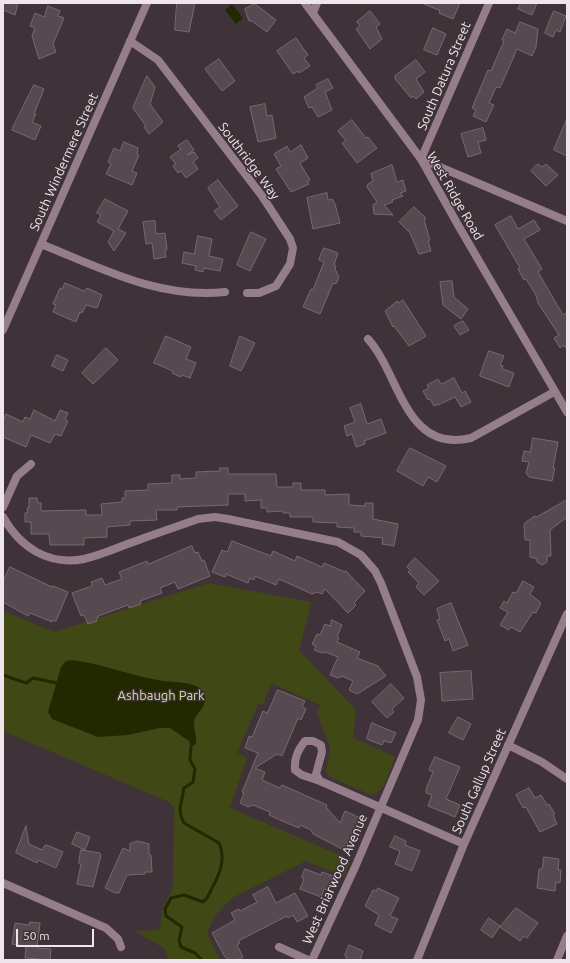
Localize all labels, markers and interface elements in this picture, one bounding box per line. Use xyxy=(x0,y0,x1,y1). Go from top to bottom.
street label: South Datura Street xyxy=(414,19,474,133)
street label: South Windermere Street xyxy=(26,90,102,234)
street label: Southridge Way xyxy=(215,119,283,203)
street label: West Ridge Road xyxy=(423,149,487,243)
park label: Ashbaugh Park xyxy=(117,688,205,704)
street label: South Gallup Street xyxy=(449,726,509,836)
street label: West Briarwood Avenue xyxy=(299,812,371,946)
scale bar xyxy=(18,921,96,947)
text: 50 m xyxy=(23,929,50,942)

